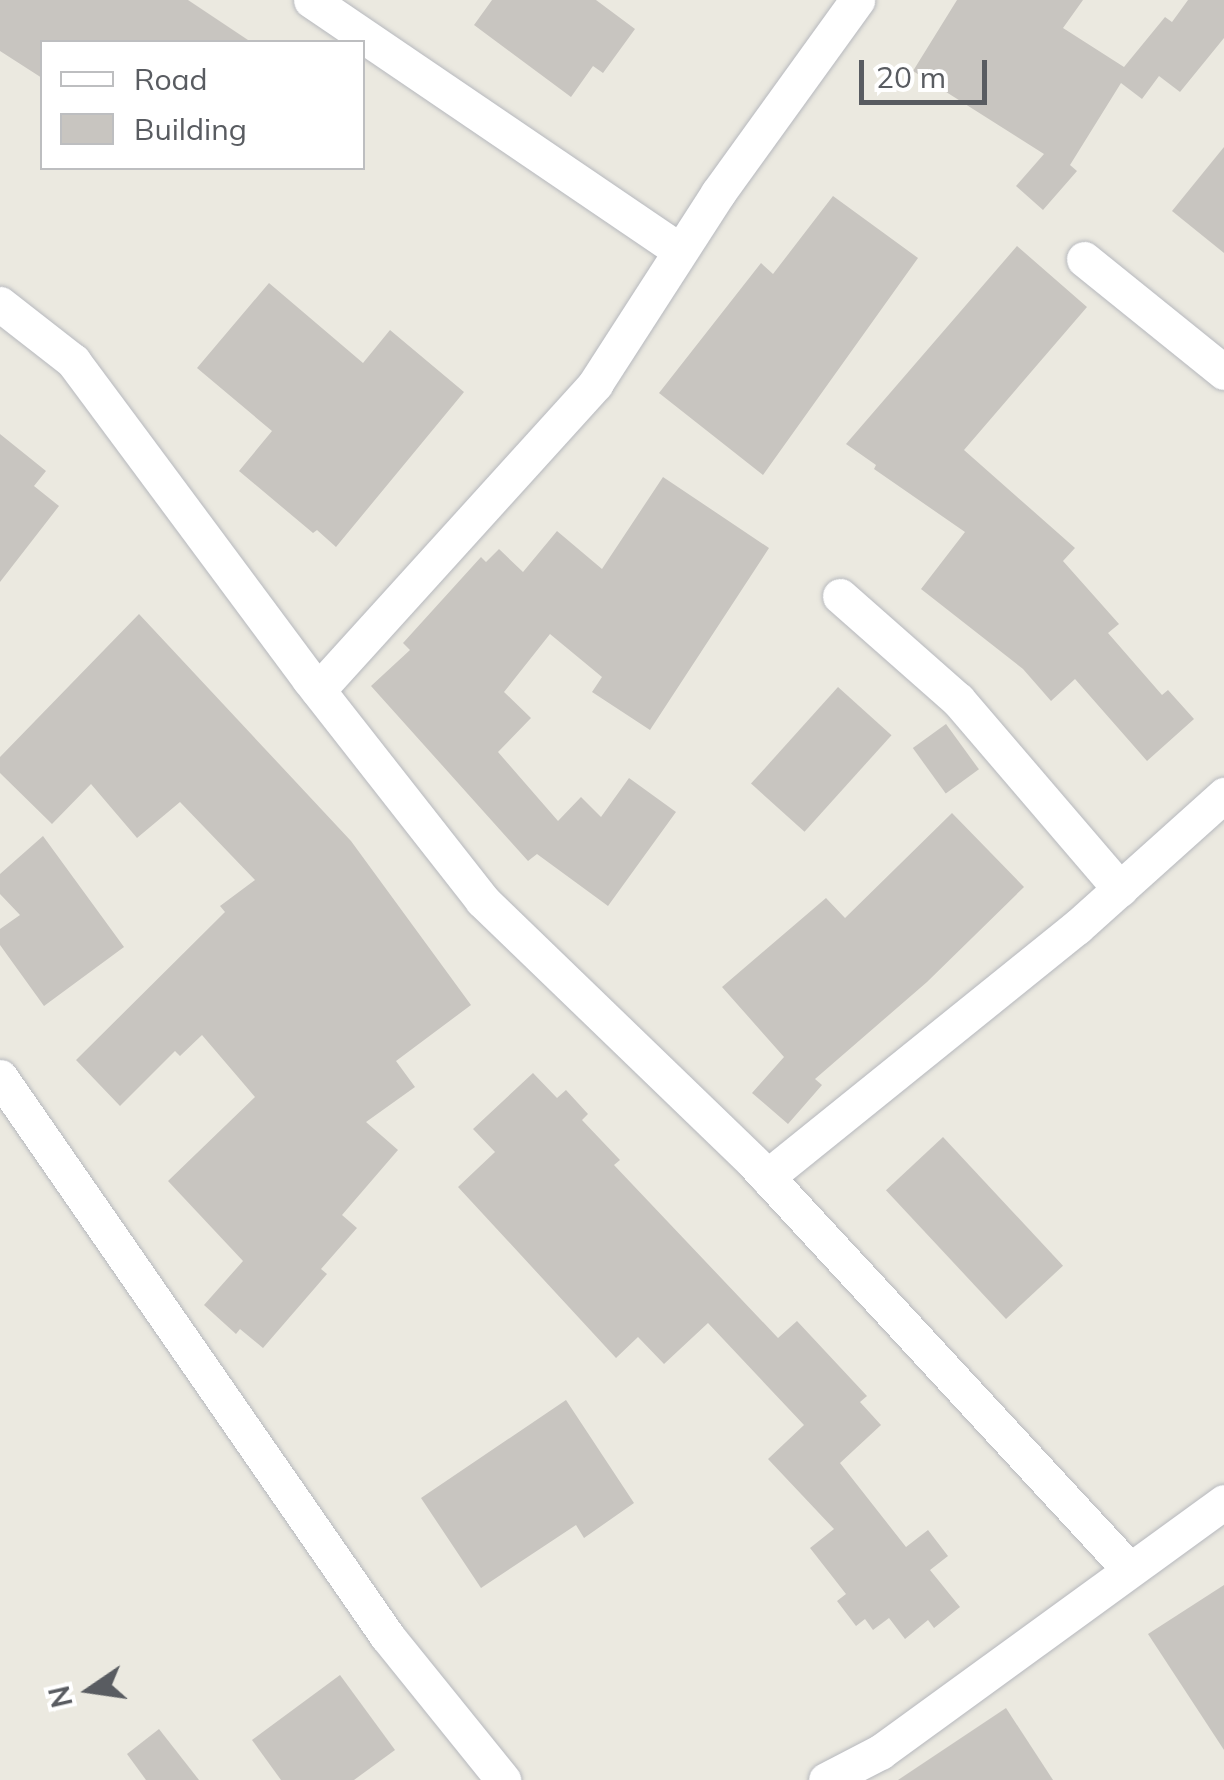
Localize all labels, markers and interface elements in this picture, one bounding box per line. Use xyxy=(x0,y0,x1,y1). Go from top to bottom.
legend xyxy=(40,40,365,170)
scale bar xyxy=(864,40,992,102)
text: 20 m xyxy=(876,58,946,96)
text: Road xyxy=(134,60,208,98)
text: Building xyxy=(134,110,247,148)
north arrow xyxy=(40,1640,140,1740)
text: N xyxy=(41,1683,80,1711)

